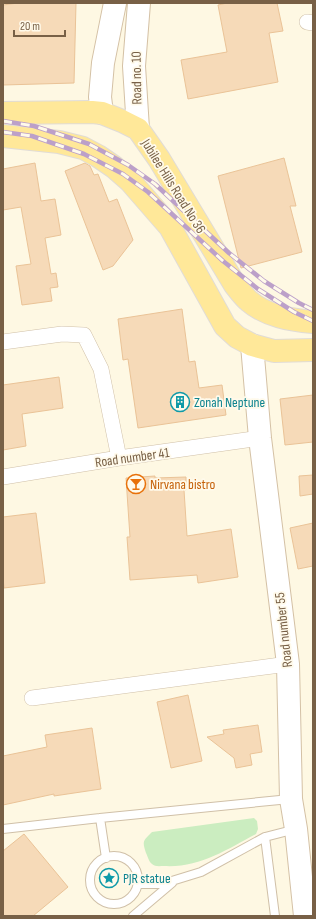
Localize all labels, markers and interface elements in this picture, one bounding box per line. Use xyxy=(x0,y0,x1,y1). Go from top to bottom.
scale bar xyxy=(14,12,65,38)
text: 20 m xyxy=(20,19,40,34)
street label: Road no. 10 xyxy=(128,51,145,105)
street label: Jubilee Hills Road No 36 xyxy=(137,135,209,237)
building icon: Zonah Neptune xyxy=(169,391,191,413)
place label: Zonah Neptune xyxy=(194,394,265,411)
street label: Road number 41 xyxy=(94,444,170,471)
bar icon: Nirvana bistro xyxy=(125,473,147,495)
place label: Nirvana bistro xyxy=(150,476,216,493)
street label: Road number 55 xyxy=(271,591,296,668)
place icon: PJR statue xyxy=(98,867,120,889)
place label: PJR statue xyxy=(123,870,171,887)

